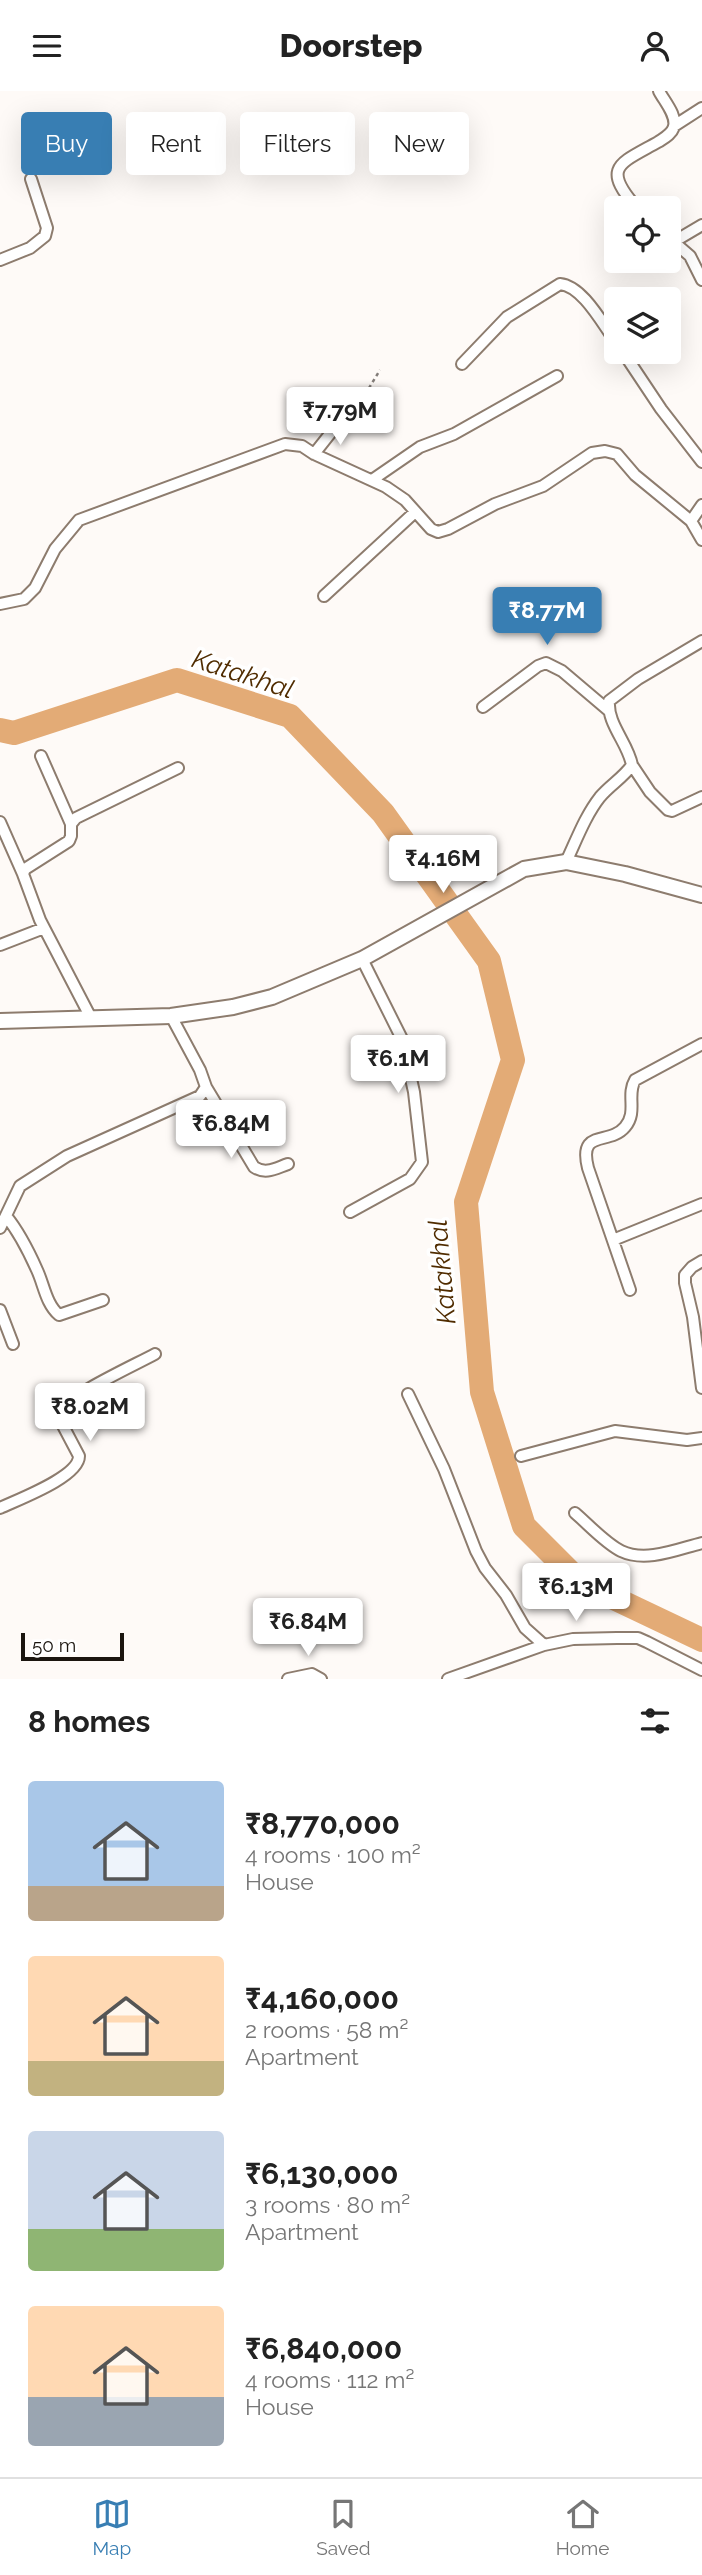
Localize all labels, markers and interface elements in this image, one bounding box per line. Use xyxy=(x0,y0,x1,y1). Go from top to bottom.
icon: menu xyxy=(28,27,66,65)
text: Doorstep xyxy=(280,27,423,64)
icon: person xyxy=(636,27,674,65)
chip: Buy xyxy=(21,112,112,175)
chip: Rent xyxy=(126,112,226,175)
chip: Filters xyxy=(240,112,355,175)
chip: New xyxy=(369,112,469,175)
map controls xyxy=(604,196,681,364)
button: locate xyxy=(604,196,681,273)
button: layers xyxy=(604,287,681,364)
pin: ₹7.79M xyxy=(283,387,397,447)
text: ₹7.79M xyxy=(303,396,378,423)
pin: ₹8.77M xyxy=(490,587,604,647)
text: ₹8.77M xyxy=(509,596,585,623)
water label: Katakhal xyxy=(188,643,298,705)
pin: ₹4.16M xyxy=(386,835,500,895)
text: ₹4.16M xyxy=(405,844,481,871)
pin: ₹6.1M xyxy=(349,1035,447,1095)
text: ₹6.1M xyxy=(367,1044,429,1071)
pin: ₹6.84M xyxy=(174,1101,288,1160)
text: ₹6.84M xyxy=(192,1109,270,1136)
water label: Katakhal xyxy=(422,1218,462,1326)
pin: ₹8.02M xyxy=(33,1383,147,1443)
text: ₹8.02M xyxy=(51,1392,129,1419)
pin: ₹6.13M xyxy=(519,1563,633,1623)
text: ₹6.13M xyxy=(538,1572,614,1599)
pin: ₹6.84M xyxy=(251,1599,365,1658)
text: ₹6.84M xyxy=(269,1607,347,1634)
scale bar xyxy=(21,1630,124,1662)
text: 50 m xyxy=(32,1634,76,1656)
icon: filters xyxy=(636,1702,674,1740)
text: 8 homes xyxy=(28,1704,150,1739)
text: ₹8,770,000 xyxy=(245,1806,400,1841)
icon: home xyxy=(84,1809,168,1893)
text: 4 rooms · 100 m² xyxy=(245,1841,421,1868)
text: House xyxy=(245,1868,314,1895)
text: ₹4,160,000 xyxy=(245,1981,399,2016)
icon: home xyxy=(84,1984,168,2068)
text: 2 rooms · 58 m² xyxy=(245,2016,408,2043)
text: Apartment xyxy=(245,2043,359,2070)
text: ₹6,130,000 xyxy=(245,2156,398,2191)
icon: home xyxy=(84,2159,168,2243)
text: 3 rooms · 80 m² xyxy=(245,2191,410,2218)
text: Apartment xyxy=(245,2218,359,2245)
text: ₹6,840,000 xyxy=(245,2331,402,2366)
icon: home xyxy=(84,2334,168,2418)
text: 4 rooms · 112 m² xyxy=(245,2366,414,2393)
text: House xyxy=(245,2393,314,2420)
tab: Map xyxy=(93,2495,131,2559)
tab: Saved xyxy=(316,2495,371,2559)
tab: Home xyxy=(556,2495,609,2559)

